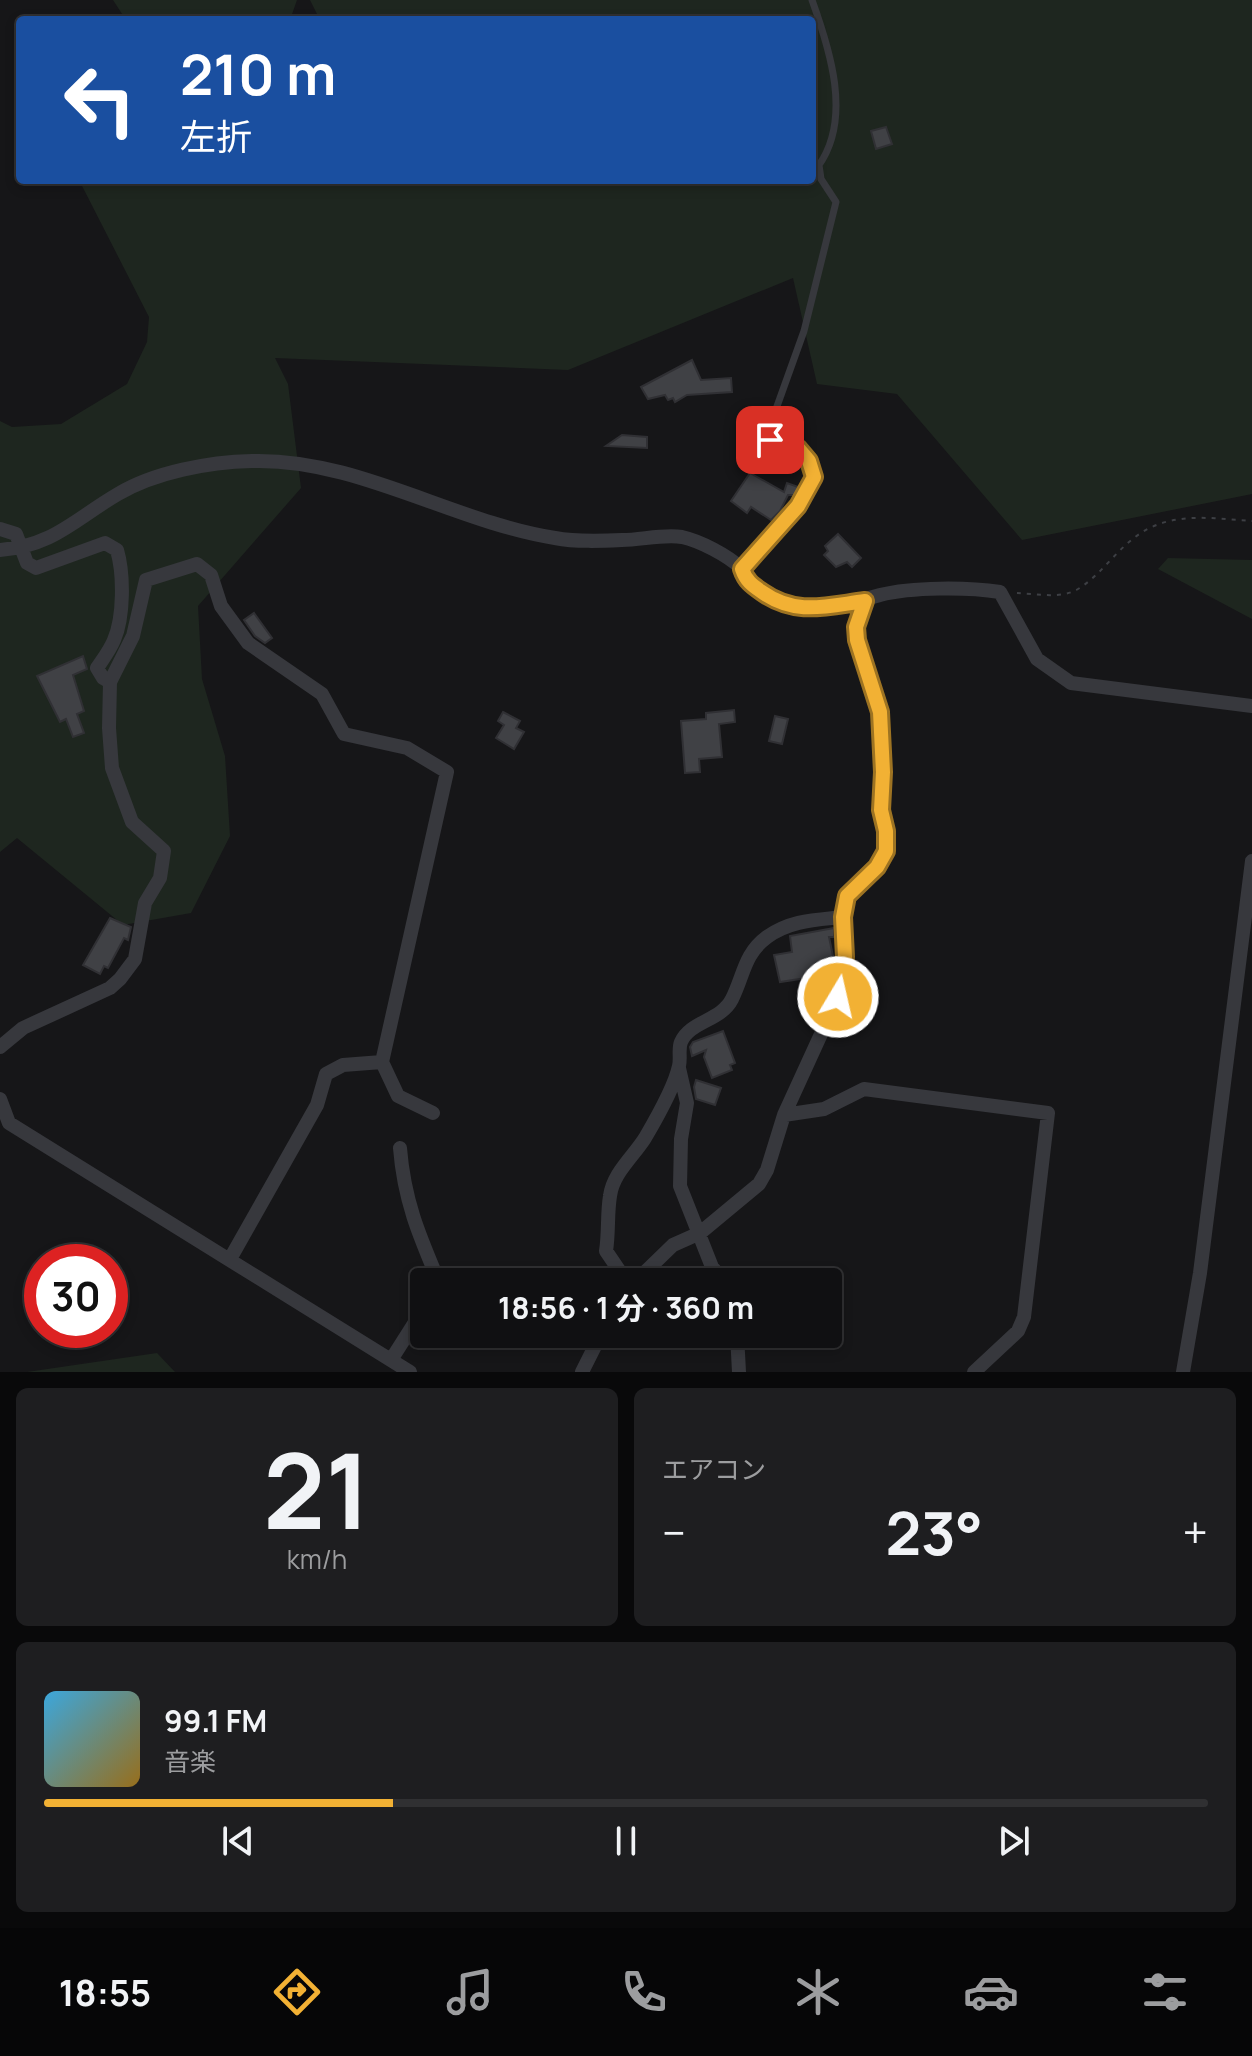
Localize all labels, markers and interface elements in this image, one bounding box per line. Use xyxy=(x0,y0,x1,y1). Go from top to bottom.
text: 210 m xyxy=(180,35,336,112)
icon: left xyxy=(48,48,152,152)
text: 左折 xyxy=(180,112,252,161)
pin xyxy=(736,406,804,474)
icon: arrive xyxy=(748,418,792,462)
position arrow xyxy=(796,955,880,1039)
speed limit sign: 30 xyxy=(24,1244,128,1348)
text: 18:56 · 1 分 · 360 m xyxy=(498,1287,754,1328)
text: 21 xyxy=(263,1418,371,1560)
text: エアコン xyxy=(662,1451,766,1487)
text: 23° xyxy=(885,1491,983,1573)
text: − xyxy=(662,1502,686,1562)
text: + xyxy=(1183,1502,1208,1562)
text: km/h xyxy=(287,1541,347,1577)
text: 99.1 FM xyxy=(164,1700,267,1741)
text: 音楽 xyxy=(164,1743,216,1779)
icon: previous xyxy=(216,1819,260,1863)
icon: pause xyxy=(604,1819,648,1863)
icon: next xyxy=(992,1819,1036,1863)
icon: directions xyxy=(269,1964,325,2020)
icon: music xyxy=(442,1964,498,2020)
icon: phone xyxy=(616,1964,672,2020)
icon: climate xyxy=(790,1964,846,2020)
icon: car xyxy=(963,1964,1019,2020)
icon: filters xyxy=(1137,1964,1193,2020)
text: 18:55 xyxy=(59,1968,151,2017)

